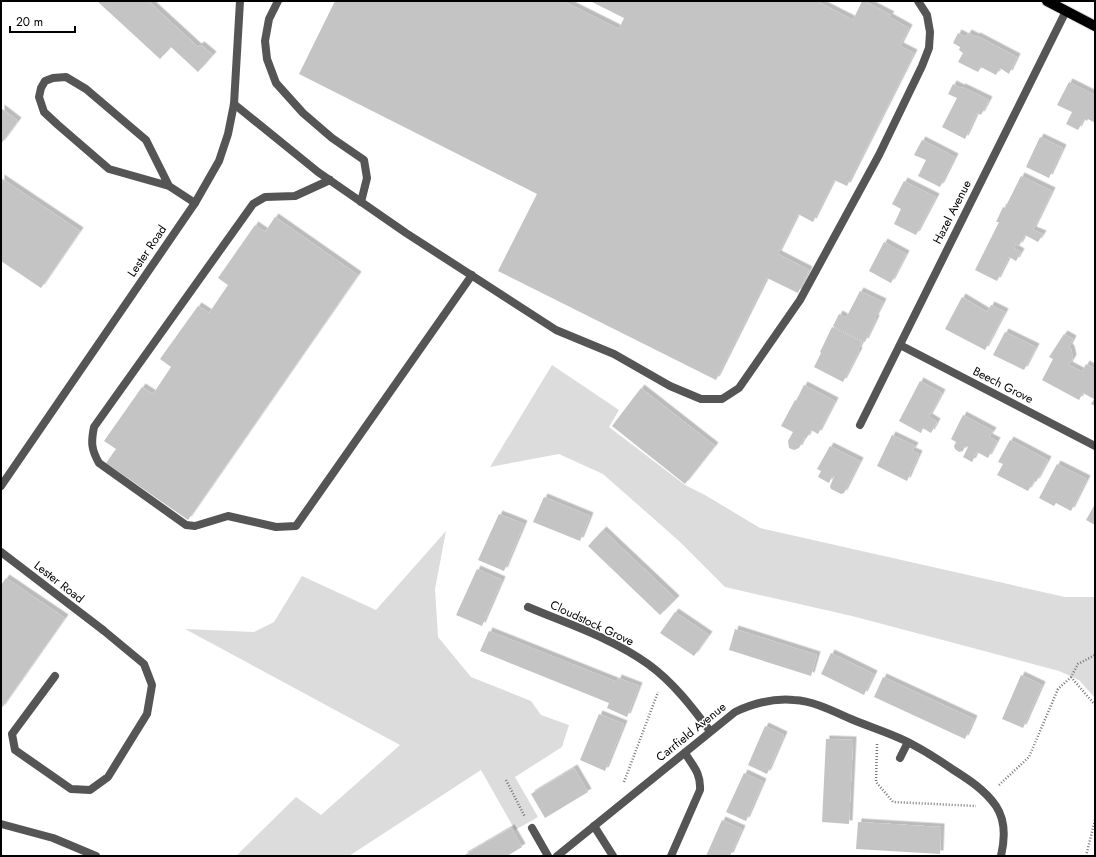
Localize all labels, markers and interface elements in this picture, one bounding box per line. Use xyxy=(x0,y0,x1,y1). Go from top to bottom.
scale bar xyxy=(10,8,75,34)
text: 20 m xyxy=(16,13,43,31)
street label: Hazel Avenue xyxy=(928,177,976,247)
street label: Lester Road xyxy=(123,221,171,281)
street label: Beech Grove xyxy=(970,362,1036,408)
street label: Lester Road xyxy=(30,557,88,607)
street label: Cloudstock Grove xyxy=(547,596,637,650)
street label: Carrfield Avenue xyxy=(652,698,730,766)

